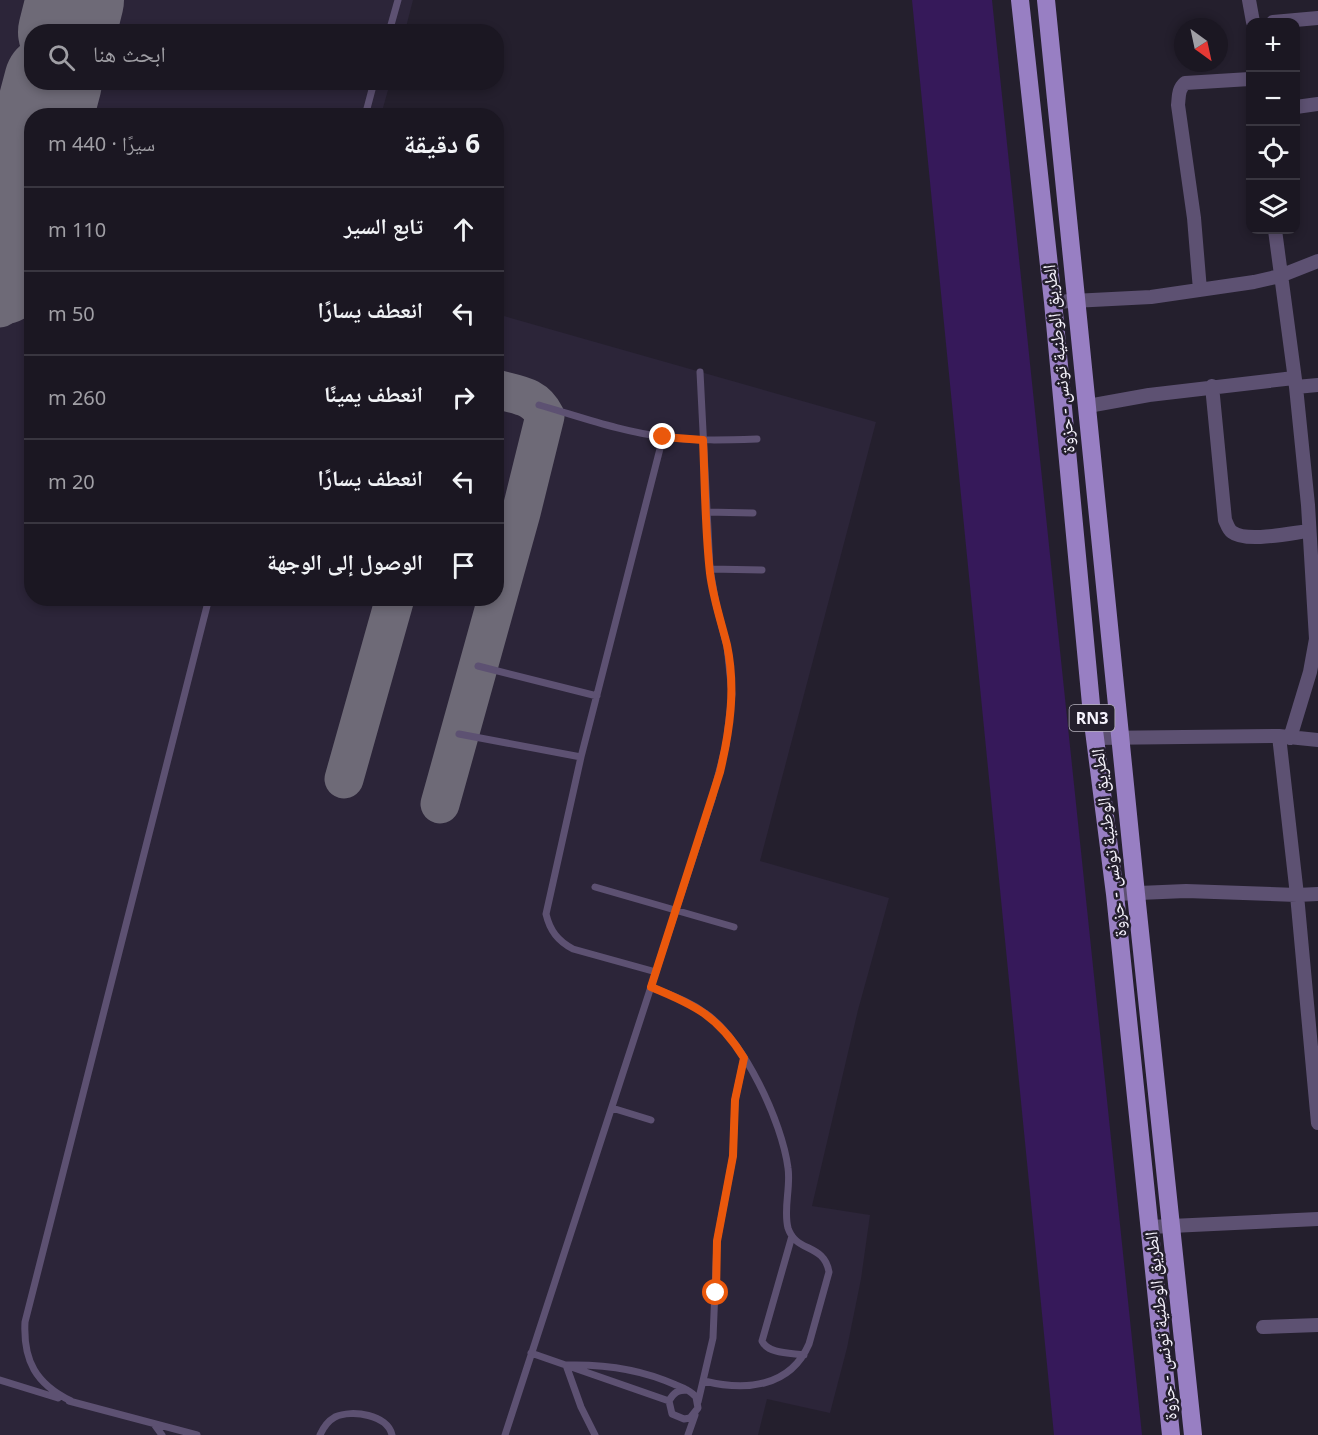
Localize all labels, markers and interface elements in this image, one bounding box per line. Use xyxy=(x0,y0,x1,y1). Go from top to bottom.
north arrow xyxy=(1174,18,1228,72)
map controls xyxy=(1246,18,1300,234)
button: + xyxy=(1246,18,1300,72)
search box xyxy=(24,24,504,90)
text: ابحث هنا xyxy=(93,38,166,68)
icon: search xyxy=(45,41,78,74)
button: − xyxy=(1246,72,1300,126)
text: 6 دقيقة xyxy=(404,125,480,161)
button: locate xyxy=(1246,126,1300,180)
text: سيرًا · 440 m xyxy=(48,130,155,157)
button: layers xyxy=(1246,180,1300,234)
text: تابع السير xyxy=(344,210,423,240)
icon: ahead xyxy=(447,213,480,246)
text: 110 m xyxy=(48,216,106,243)
street label: الطريق الوطنية تونس - حزوة xyxy=(1036,263,1080,455)
text: انعطف يسارًا xyxy=(318,294,423,324)
icon: left xyxy=(447,297,480,330)
text: 50 m xyxy=(48,300,95,327)
text: انعطف يمينًا xyxy=(324,378,423,408)
icon: right xyxy=(447,381,480,414)
text: 260 m xyxy=(48,384,106,411)
route end xyxy=(649,423,675,449)
text: انعطف يسارًا xyxy=(318,462,423,492)
icon: left xyxy=(447,465,480,498)
text: 20 m xyxy=(48,468,95,495)
text: الوصول إلى الوجهة xyxy=(267,546,423,576)
icon: arrive xyxy=(447,549,480,582)
road number: RN3 xyxy=(1070,705,1114,731)
street label: الطريق الوطنية تونس - حزوة xyxy=(1085,747,1131,939)
street label: الطريق الوطنية تونس - حزوة xyxy=(1138,1230,1182,1422)
route start xyxy=(702,1279,728,1305)

